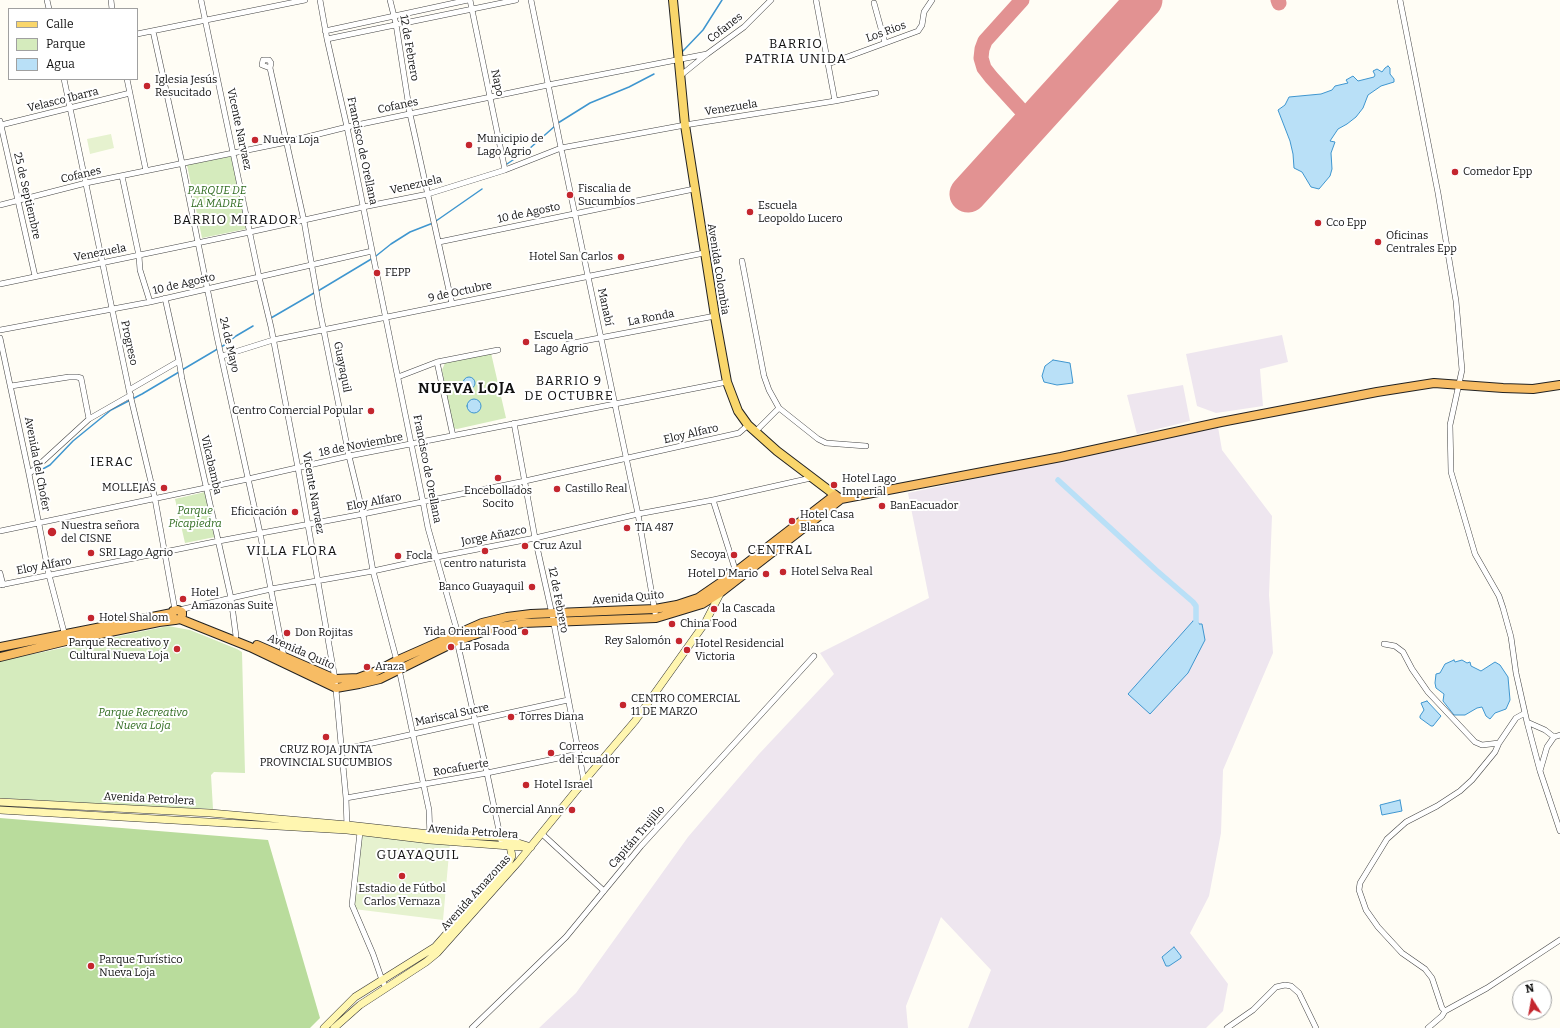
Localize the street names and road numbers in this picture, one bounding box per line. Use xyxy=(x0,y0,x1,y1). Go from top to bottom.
street label: Cofanes xyxy=(705,10,745,46)
street label: 12 de Febrero xyxy=(397,14,421,82)
street label: Los Rios xyxy=(864,19,908,45)
street label: Napo xyxy=(488,68,506,98)
street label: Velasco Ibarra xyxy=(26,85,100,115)
street label: Vicente Narvaez xyxy=(224,87,254,171)
street label: Cofanes xyxy=(377,95,419,117)
street label: Francisco de Orellana xyxy=(344,96,380,206)
street label: Venezuela xyxy=(704,97,758,119)
street label: 25 de Septiembre xyxy=(11,151,43,241)
street label: Cofanes xyxy=(59,164,103,186)
street label: Venezuela xyxy=(389,173,443,197)
street label: 10 de Agosto xyxy=(496,200,562,226)
street label: Avenida Colombia xyxy=(704,222,732,316)
street label: Venezuela xyxy=(73,241,127,265)
street label: 10 de Agosto xyxy=(151,270,217,298)
street label: 9 de Octubre xyxy=(427,279,493,305)
street label: Manabí xyxy=(595,287,615,327)
street label: La Ronda xyxy=(627,307,675,329)
street label: 24 de Mayo xyxy=(216,316,242,374)
street label: Progreso xyxy=(118,319,140,367)
street label: Guayaquil xyxy=(331,340,353,394)
street label: Francisco de Orellana xyxy=(410,414,444,524)
street label: Avenida del Chofer xyxy=(21,416,53,512)
street label: Eloy Alfaro xyxy=(662,421,720,447)
street label: 18 de Noviembre xyxy=(318,430,404,460)
street label: Vilcabamba xyxy=(198,434,224,496)
street label: Vicente Narvaez xyxy=(299,451,327,535)
street label: Eloy Alfaro xyxy=(345,490,403,514)
street label: Jorge Añazco xyxy=(460,523,528,549)
street label: Eloy Alfaro xyxy=(15,554,73,578)
street label: 12 de Febrero xyxy=(545,566,571,634)
street label: Avenida Quito xyxy=(591,588,665,608)
street label: Avenida Quito xyxy=(265,631,337,673)
street label: Mariscal Sucre xyxy=(414,701,490,729)
street label: Rocafuerte xyxy=(432,757,490,779)
street label: Avenida Petrolera xyxy=(103,790,195,808)
street label: Capitán Trujillo xyxy=(606,803,668,871)
street label: Avenida Petrolera xyxy=(427,822,519,842)
street label: Avenida Amazonas xyxy=(438,852,514,934)

